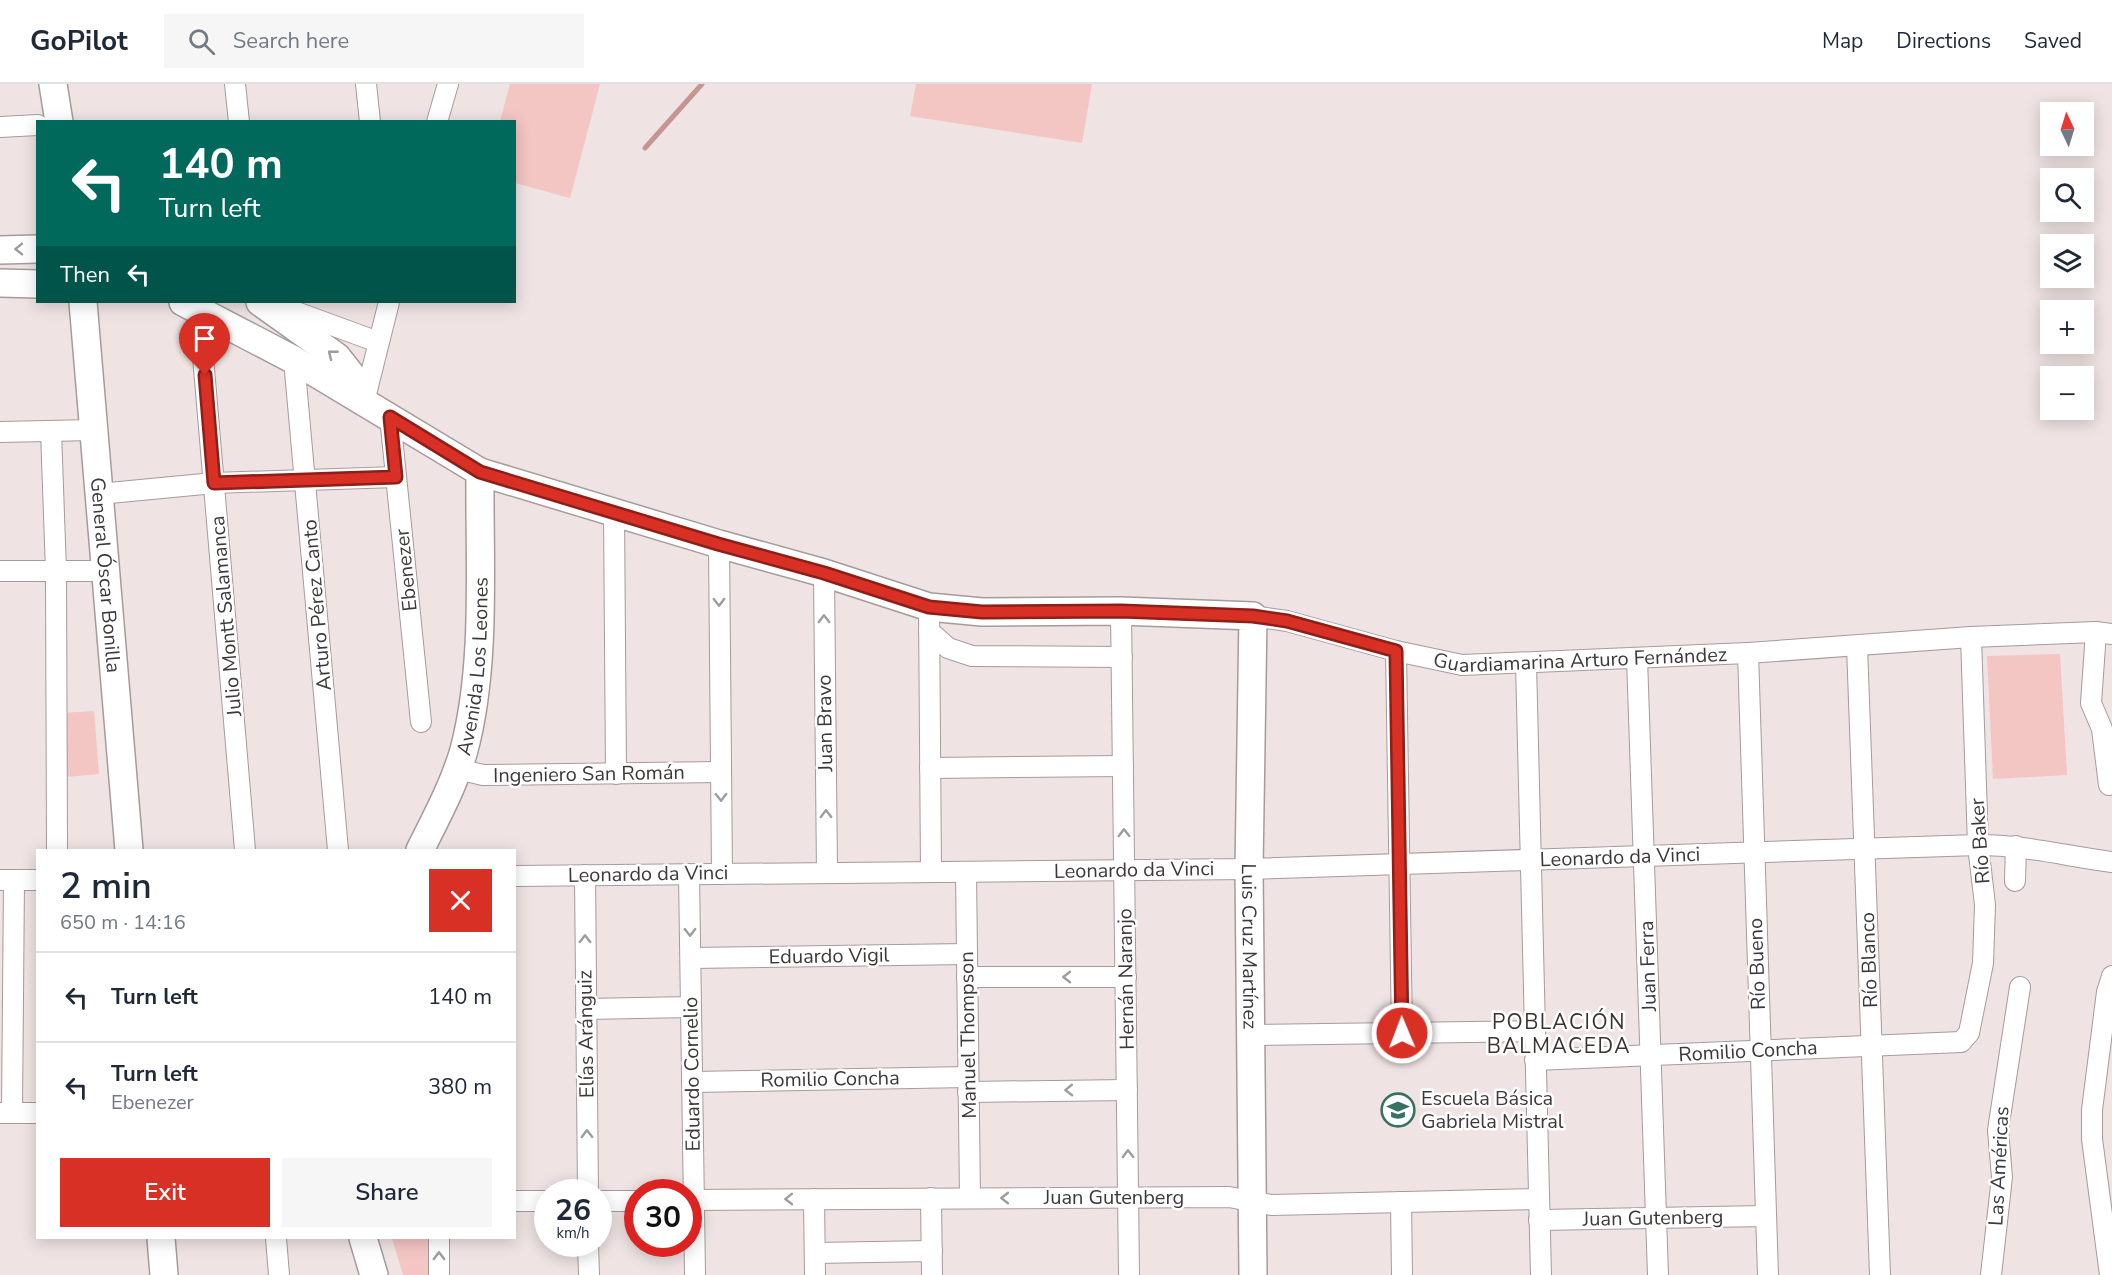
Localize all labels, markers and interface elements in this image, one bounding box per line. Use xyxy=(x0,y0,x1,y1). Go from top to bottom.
search box xyxy=(164,14,584,68)
text: GoPilot xyxy=(30,22,128,60)
icon: search xyxy=(185,25,218,58)
text: Search here xyxy=(233,26,349,56)
text: Map xyxy=(1822,27,1863,55)
text: Directions xyxy=(1896,27,1991,55)
text: Saved xyxy=(2024,27,2082,55)
north arrow xyxy=(2040,102,2094,156)
map controls xyxy=(2040,102,2094,420)
text: 140 m xyxy=(159,136,283,193)
icon: left xyxy=(60,144,138,222)
button: search xyxy=(2040,168,2094,222)
text: Turn left xyxy=(159,190,260,227)
button: layers xyxy=(2040,234,2094,288)
one-way arrow xyxy=(14,243,23,256)
icon: left xyxy=(122,258,155,291)
text: Then xyxy=(60,260,110,290)
button: + xyxy=(2040,300,2094,354)
pin xyxy=(179,313,230,375)
icon: arrive xyxy=(188,322,221,355)
one-way arrow xyxy=(328,350,339,361)
button: − xyxy=(2040,366,2094,420)
street label: General Óscar Bonilla xyxy=(84,476,128,674)
street label: Julio Montt Salamanca xyxy=(204,515,248,718)
street label: Arturo Pérez Canto xyxy=(296,518,338,692)
street label: Ebenezer xyxy=(388,527,424,613)
street label: Avenida Los Leones xyxy=(450,577,494,758)
one-way arrow xyxy=(713,598,725,607)
one-way arrow xyxy=(818,615,830,624)
street label: Guardiamarina Arturo Fernández xyxy=(1431,640,1728,679)
street label: Juan Bravo xyxy=(811,674,839,773)
street label: Ingeniero San Román xyxy=(493,759,685,789)
one-way arrow xyxy=(715,793,728,802)
street label: Río Baker xyxy=(1964,797,1996,885)
one-way arrow xyxy=(820,810,832,819)
one-way arrow xyxy=(1118,828,1130,837)
street label: Leonardo da Vinci xyxy=(1539,841,1701,873)
street label: Leonardo da Vinci xyxy=(1054,855,1214,885)
street label: Leonardo da Vinci xyxy=(568,859,728,889)
text: 2 min xyxy=(60,862,152,911)
street label: Luis Cruz Martínez xyxy=(1235,863,1264,1029)
button: close xyxy=(429,869,492,932)
street label: Hernán Naranjo xyxy=(1111,908,1141,1050)
text: 650 m · 14:16 xyxy=(60,909,186,936)
street label: Río Blanco xyxy=(1854,912,1884,1008)
street label: Río Bueno xyxy=(1742,917,1772,1011)
street label: Juan Ferra xyxy=(1633,920,1663,1013)
one-way arrow xyxy=(684,928,696,937)
one-way arrow xyxy=(579,935,592,944)
street label: Eduardo Vigil xyxy=(768,941,890,971)
street label: Manuel Thompson xyxy=(953,951,983,1119)
street label: Elías Aránguiz xyxy=(571,970,601,1098)
one-way arrow xyxy=(1063,971,1072,983)
icon: left xyxy=(60,981,93,1014)
text: Turn left xyxy=(111,982,198,1012)
text: 140 m xyxy=(428,982,492,1012)
street label: Eduardo Cornelio xyxy=(677,996,707,1152)
position arrow xyxy=(1370,1001,1434,1065)
district label: POBLACIÓN BALMACEDA xyxy=(1487,1008,1631,1060)
street label: Romilio Concha xyxy=(1678,1034,1818,1068)
text: Turn left xyxy=(111,1059,198,1089)
street label: Romilio Concha xyxy=(760,1064,900,1094)
icon: left xyxy=(60,1071,93,1104)
text: 380 m xyxy=(428,1072,492,1102)
one-way arrow xyxy=(1064,1084,1073,1097)
place label: Escuela Básica Gabriela Mistral xyxy=(1421,1085,1564,1135)
text: Ebenezer xyxy=(111,1089,194,1116)
school or university icon: Escuela Básica Gabriela Mistral xyxy=(1380,1092,1416,1128)
street label: Las Américas xyxy=(1982,1105,2016,1227)
one-way arrow xyxy=(581,1130,593,1139)
one-way arrow xyxy=(1122,1149,1134,1158)
button: Exit xyxy=(60,1158,270,1227)
button: Share xyxy=(282,1158,492,1227)
speed limit sign: 30 xyxy=(624,1179,702,1257)
street label: Juan Gutenberg xyxy=(1043,1184,1184,1211)
text: 26 xyxy=(555,1190,591,1231)
one-way arrow xyxy=(1001,1192,1010,1204)
one-way arrow xyxy=(785,1193,794,1205)
street label: Juan Gutenberg xyxy=(1582,1203,1723,1233)
text: km/h xyxy=(556,1223,590,1243)
one-way arrow xyxy=(433,1252,445,1261)

